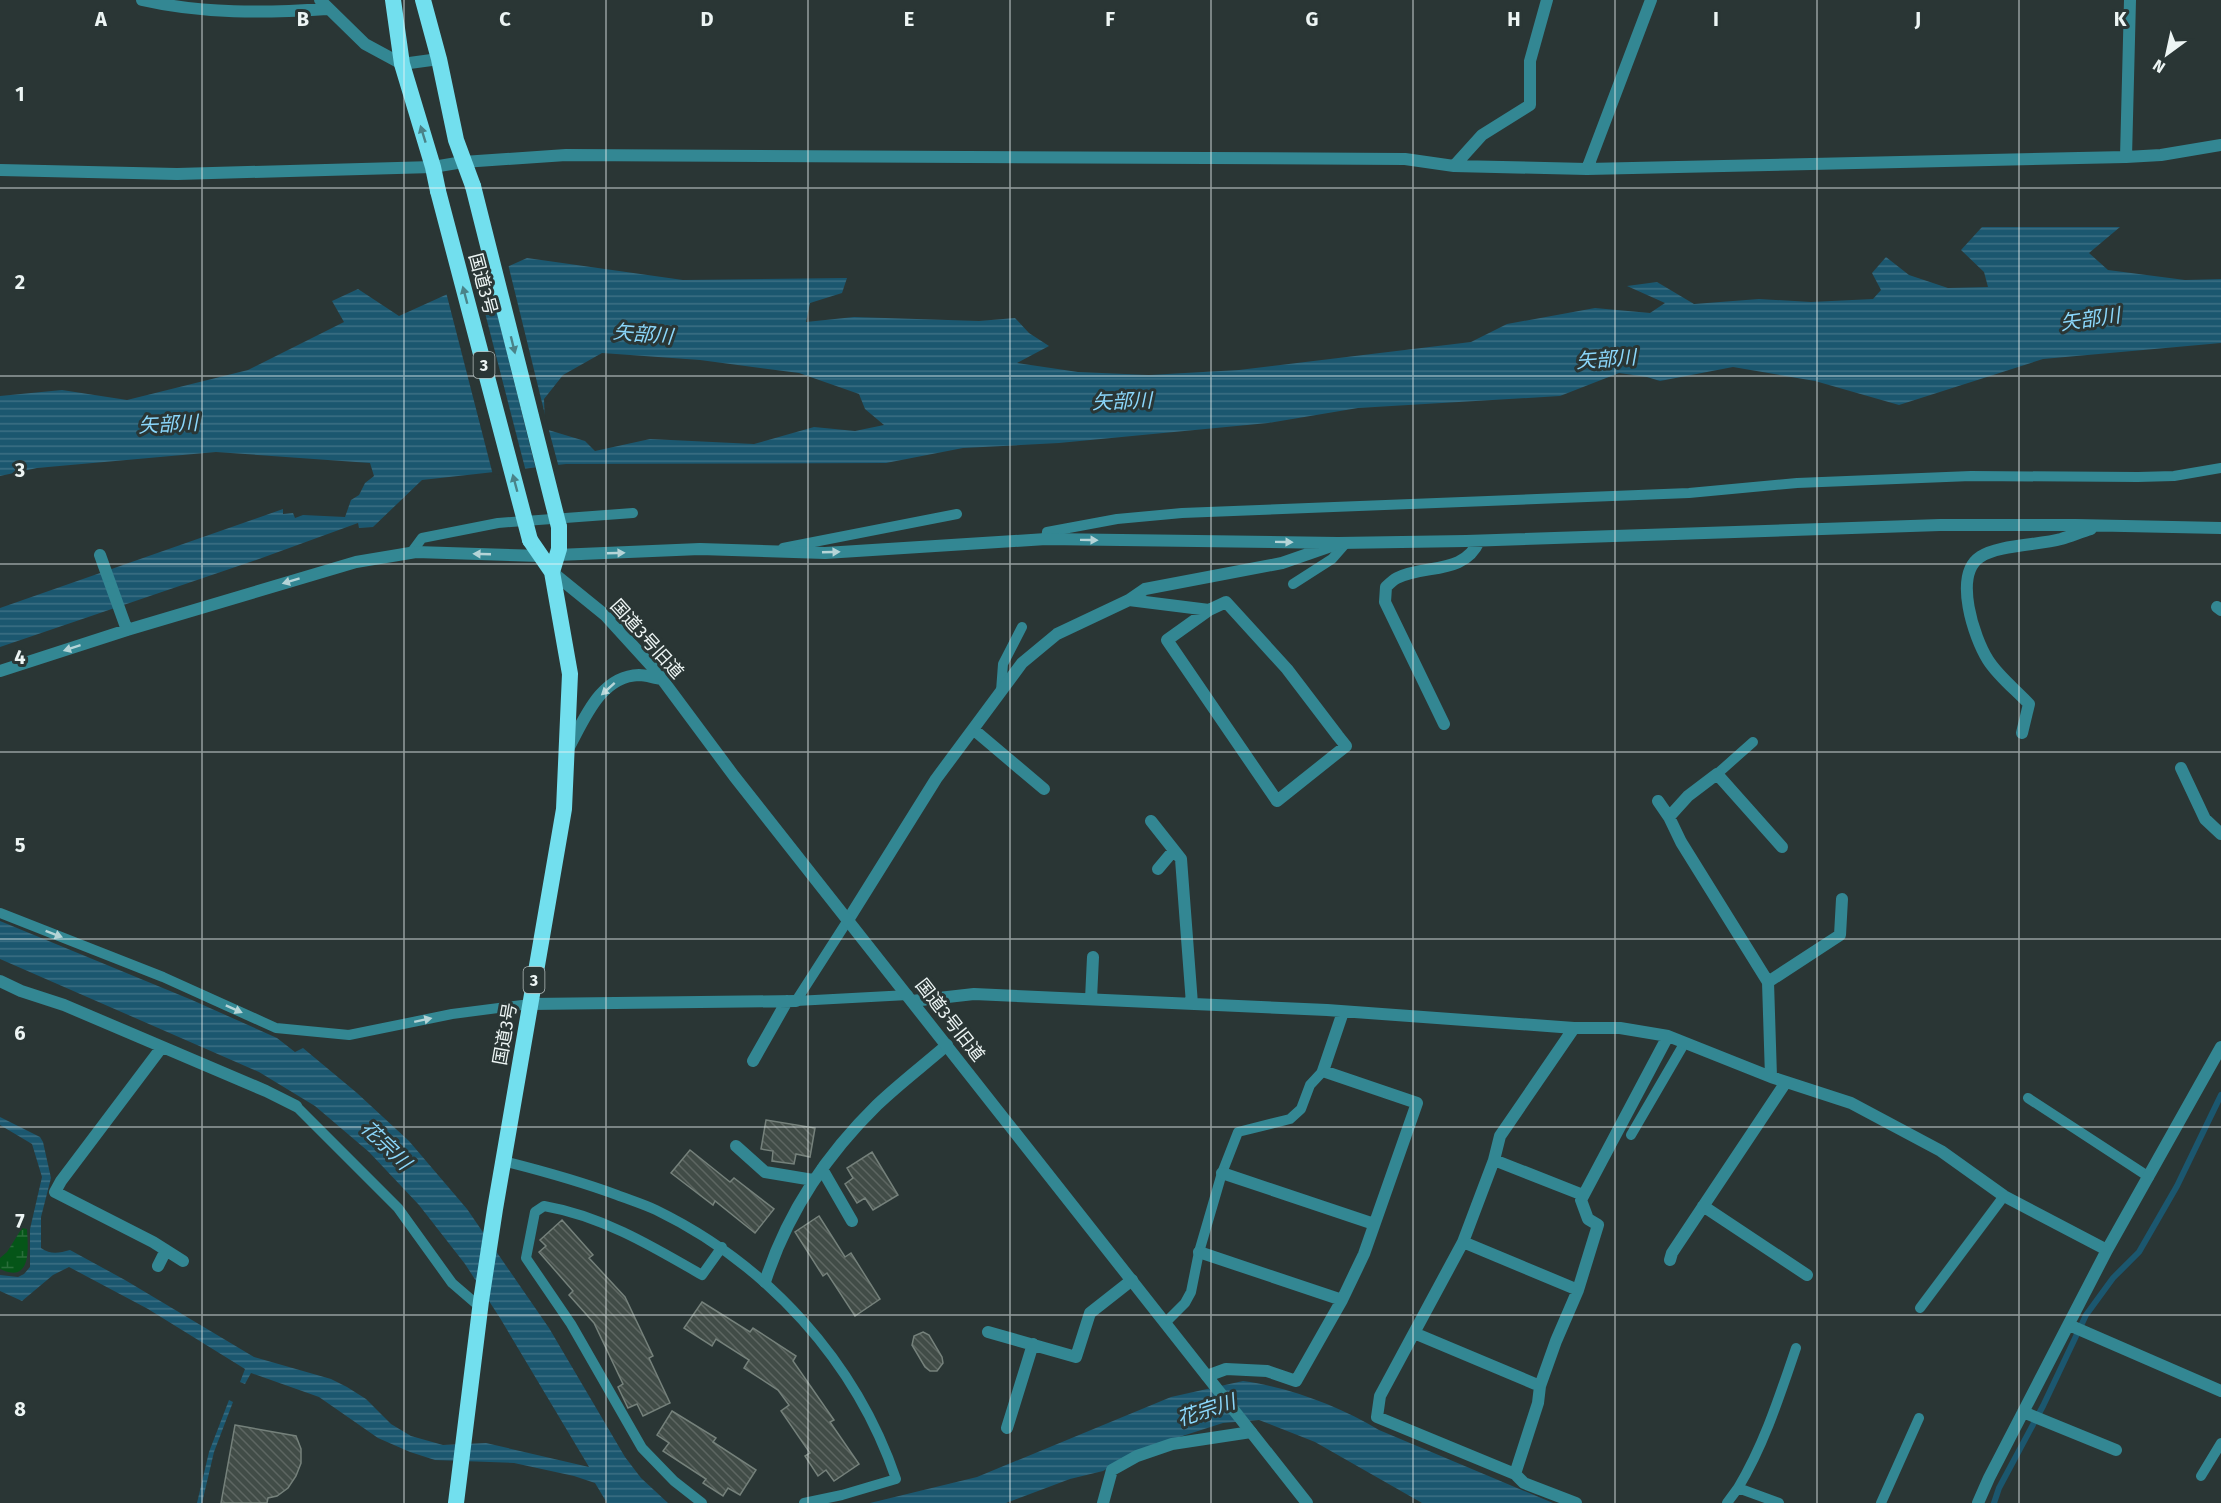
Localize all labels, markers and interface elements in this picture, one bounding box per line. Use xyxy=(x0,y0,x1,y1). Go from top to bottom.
text: A xyxy=(94,7,108,31)
text: B xyxy=(297,7,309,31)
text: C xyxy=(499,7,511,31)
text: D xyxy=(700,7,714,31)
text: E xyxy=(904,7,914,31)
text: F xyxy=(1105,7,1115,31)
text: G xyxy=(1306,7,1318,31)
text: H xyxy=(1507,7,1521,31)
text: I xyxy=(1713,7,1719,31)
text: J xyxy=(1914,7,1921,31)
text: K xyxy=(2114,7,2127,31)
north arrow xyxy=(2137,24,2197,84)
text: N xyxy=(2149,55,2169,77)
text: 1 xyxy=(15,82,25,106)
one-way arrow xyxy=(418,125,427,143)
street label: 国道3号 xyxy=(464,251,502,317)
text: 2 xyxy=(15,270,25,294)
one-way arrow xyxy=(460,285,469,303)
water label: 矢部川 xyxy=(2059,303,2123,335)
water label: 矢部川 xyxy=(612,319,676,349)
one-way arrow xyxy=(508,335,518,354)
water label: 矢部川 xyxy=(1575,345,1639,373)
road number: 3 xyxy=(474,352,494,378)
water label: 矢部川 xyxy=(1092,388,1154,414)
water label: 矢部川 xyxy=(137,410,201,438)
text: 3 xyxy=(14,458,25,482)
one-way arrow xyxy=(509,474,519,492)
one-way arrow xyxy=(1080,535,1099,545)
one-way arrow xyxy=(1275,538,1294,547)
one-way arrow xyxy=(606,548,625,557)
one-way arrow xyxy=(822,548,841,557)
one-way arrow xyxy=(473,549,492,559)
one-way arrow xyxy=(282,577,300,586)
street label: 国道3号旧道 xyxy=(606,595,688,683)
one-way arrow xyxy=(63,644,81,653)
text: 4 xyxy=(14,645,26,669)
one-way arrow xyxy=(600,682,615,696)
text: 5 xyxy=(15,833,26,857)
one-way arrow xyxy=(46,929,64,939)
road number: 3 xyxy=(524,967,544,993)
street label: 国道3号旧道 xyxy=(911,974,989,1066)
street label: 国道3号 xyxy=(489,1001,521,1067)
one-way arrow xyxy=(226,1004,244,1014)
one-way arrow xyxy=(414,1015,433,1024)
text: 6 xyxy=(14,1021,26,1045)
water label: 花宗川 xyxy=(356,1116,417,1176)
text: 7 xyxy=(15,1209,25,1233)
water label: 花宗川 xyxy=(1174,1389,1240,1431)
text: 8 xyxy=(14,1397,26,1421)

